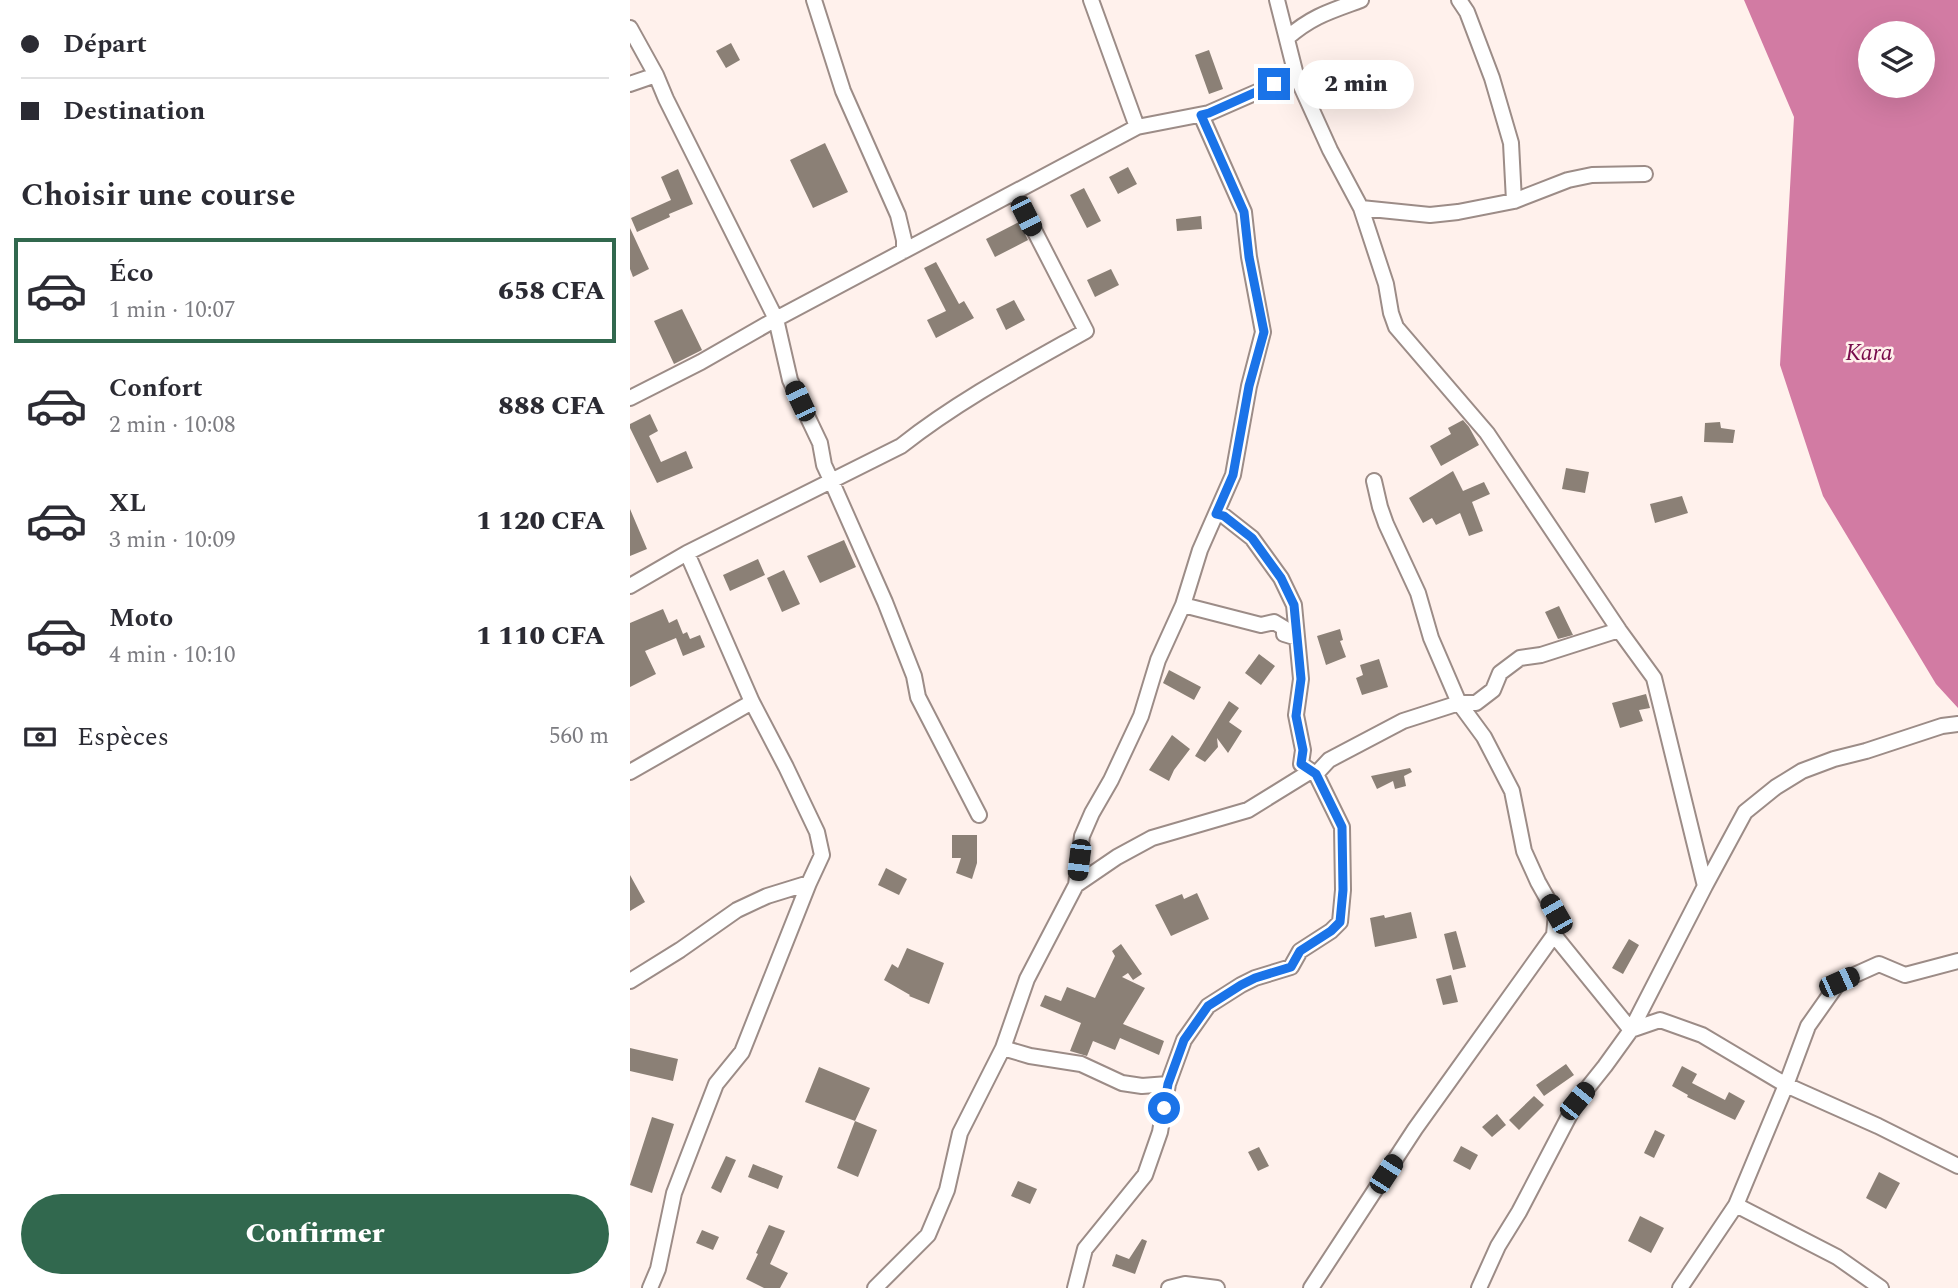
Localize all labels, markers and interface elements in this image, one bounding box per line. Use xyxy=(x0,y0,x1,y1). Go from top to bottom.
map controls xyxy=(1858,21,1935,98)
button: layers xyxy=(1858,21,1935,98)
text: Départ xyxy=(63,24,147,64)
callout: 2 min xyxy=(1298,60,1414,108)
text: 2 min xyxy=(1324,67,1388,102)
route end xyxy=(1258,68,1290,100)
text: Destination xyxy=(63,91,205,131)
text: Choisir une course xyxy=(21,171,296,220)
car xyxy=(1008,193,1045,239)
text: Éco xyxy=(109,253,153,293)
icon: car xyxy=(25,259,88,322)
text: 658 CFA xyxy=(498,271,605,311)
text: 1 min · 10:07 xyxy=(109,293,236,328)
water label: Kara xyxy=(1845,335,1893,371)
text: Confort xyxy=(109,368,203,408)
icon: car xyxy=(25,374,88,437)
car xyxy=(782,378,819,424)
text: 888 CFA xyxy=(498,386,605,426)
text: 2 min · 10:08 xyxy=(109,408,236,443)
text: XL xyxy=(109,483,146,523)
icon: car xyxy=(25,489,88,552)
text: 1 120 CFA xyxy=(476,501,605,541)
text: 3 min · 10:09 xyxy=(109,523,236,558)
text: Moto xyxy=(109,598,173,638)
icon: car xyxy=(25,604,88,667)
text: 1 110 CFA xyxy=(476,616,605,656)
text: 4 min · 10:10 xyxy=(109,638,236,673)
text: Espèces xyxy=(77,717,169,757)
icon: cash xyxy=(21,718,59,756)
text: 560 m xyxy=(549,719,609,754)
car xyxy=(1067,838,1092,882)
car xyxy=(1537,891,1576,937)
car xyxy=(1816,964,1863,1000)
car xyxy=(1556,1078,1599,1124)
route start xyxy=(1148,1092,1180,1124)
car xyxy=(1366,1151,1407,1197)
button: Confirmer xyxy=(21,1194,609,1274)

